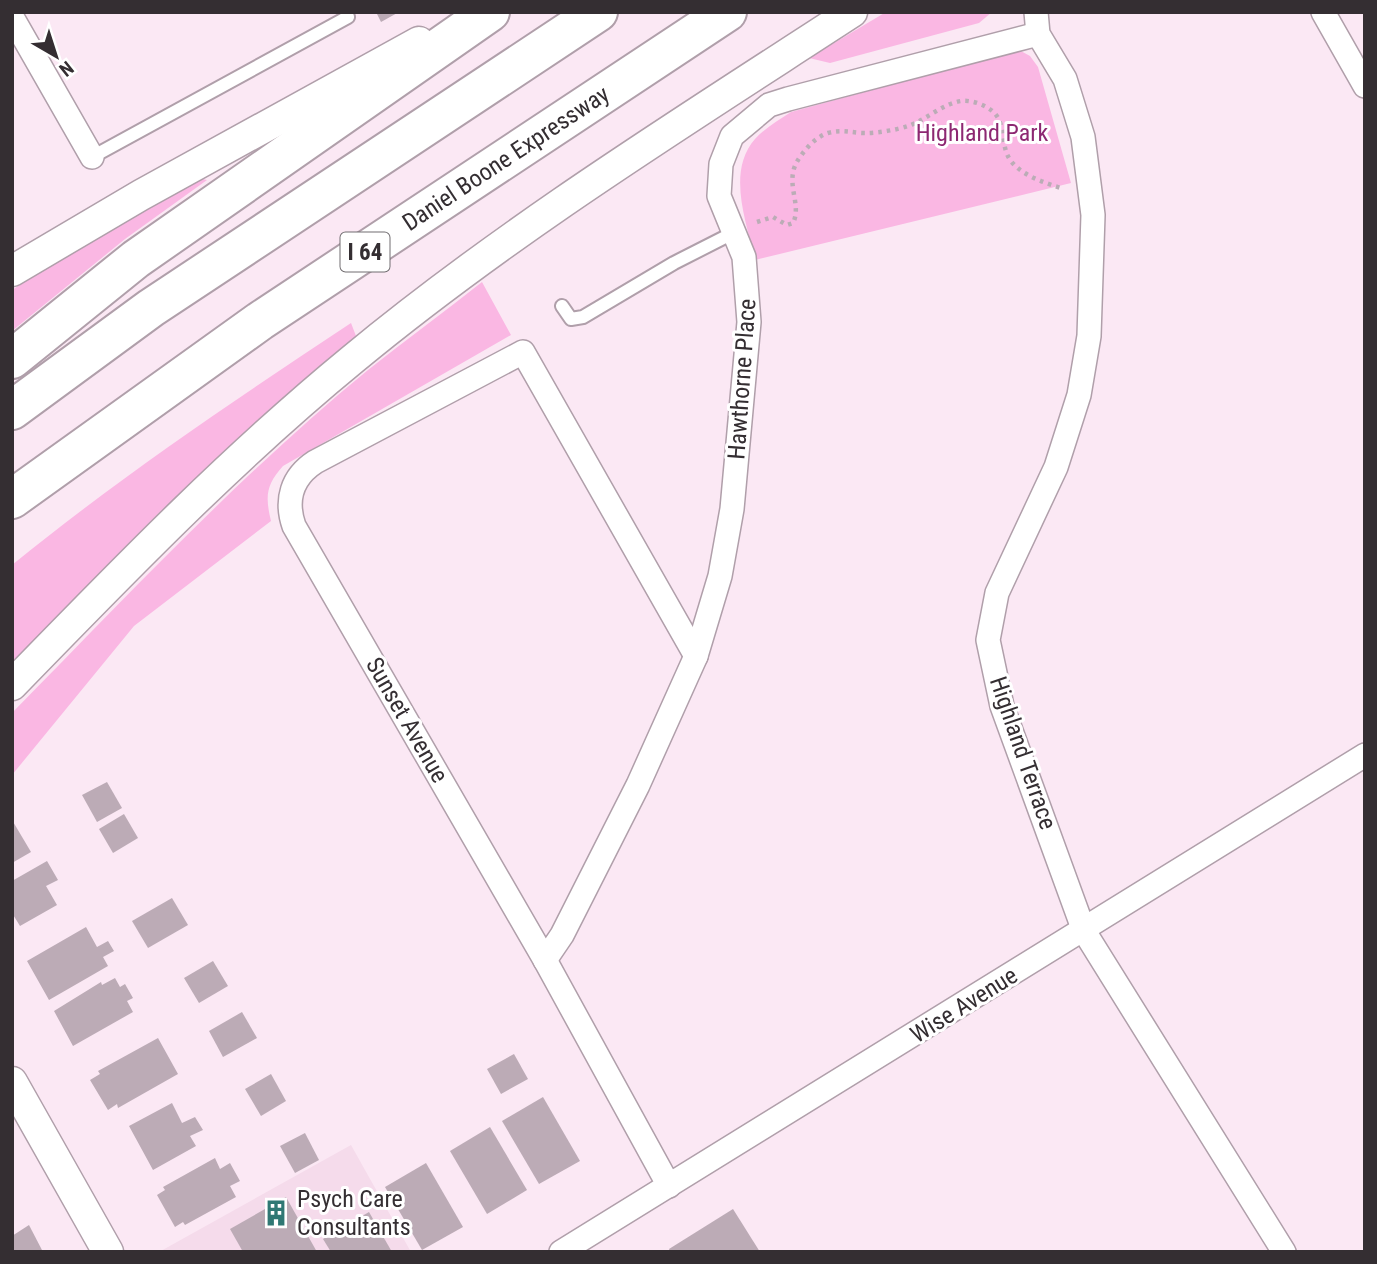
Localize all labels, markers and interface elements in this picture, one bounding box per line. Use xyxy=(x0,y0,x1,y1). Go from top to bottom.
north arrow xyxy=(21,21,91,91)
text: N xyxy=(55,56,78,81)
street label: Daniel Boone Expressway xyxy=(397,80,614,237)
park label: Highland Park xyxy=(916,119,1049,147)
road number: I 64 xyxy=(340,232,390,272)
street label: Hawthorne Place xyxy=(722,298,762,460)
street label: Sunset Avenue xyxy=(360,653,454,787)
street label: Highland Terrace xyxy=(984,673,1062,833)
street label: Wise Avenue xyxy=(905,961,1023,1049)
place label: Psych Care Consultants xyxy=(297,1185,411,1241)
building icon: Psych Care Consultants xyxy=(261,1198,291,1228)

